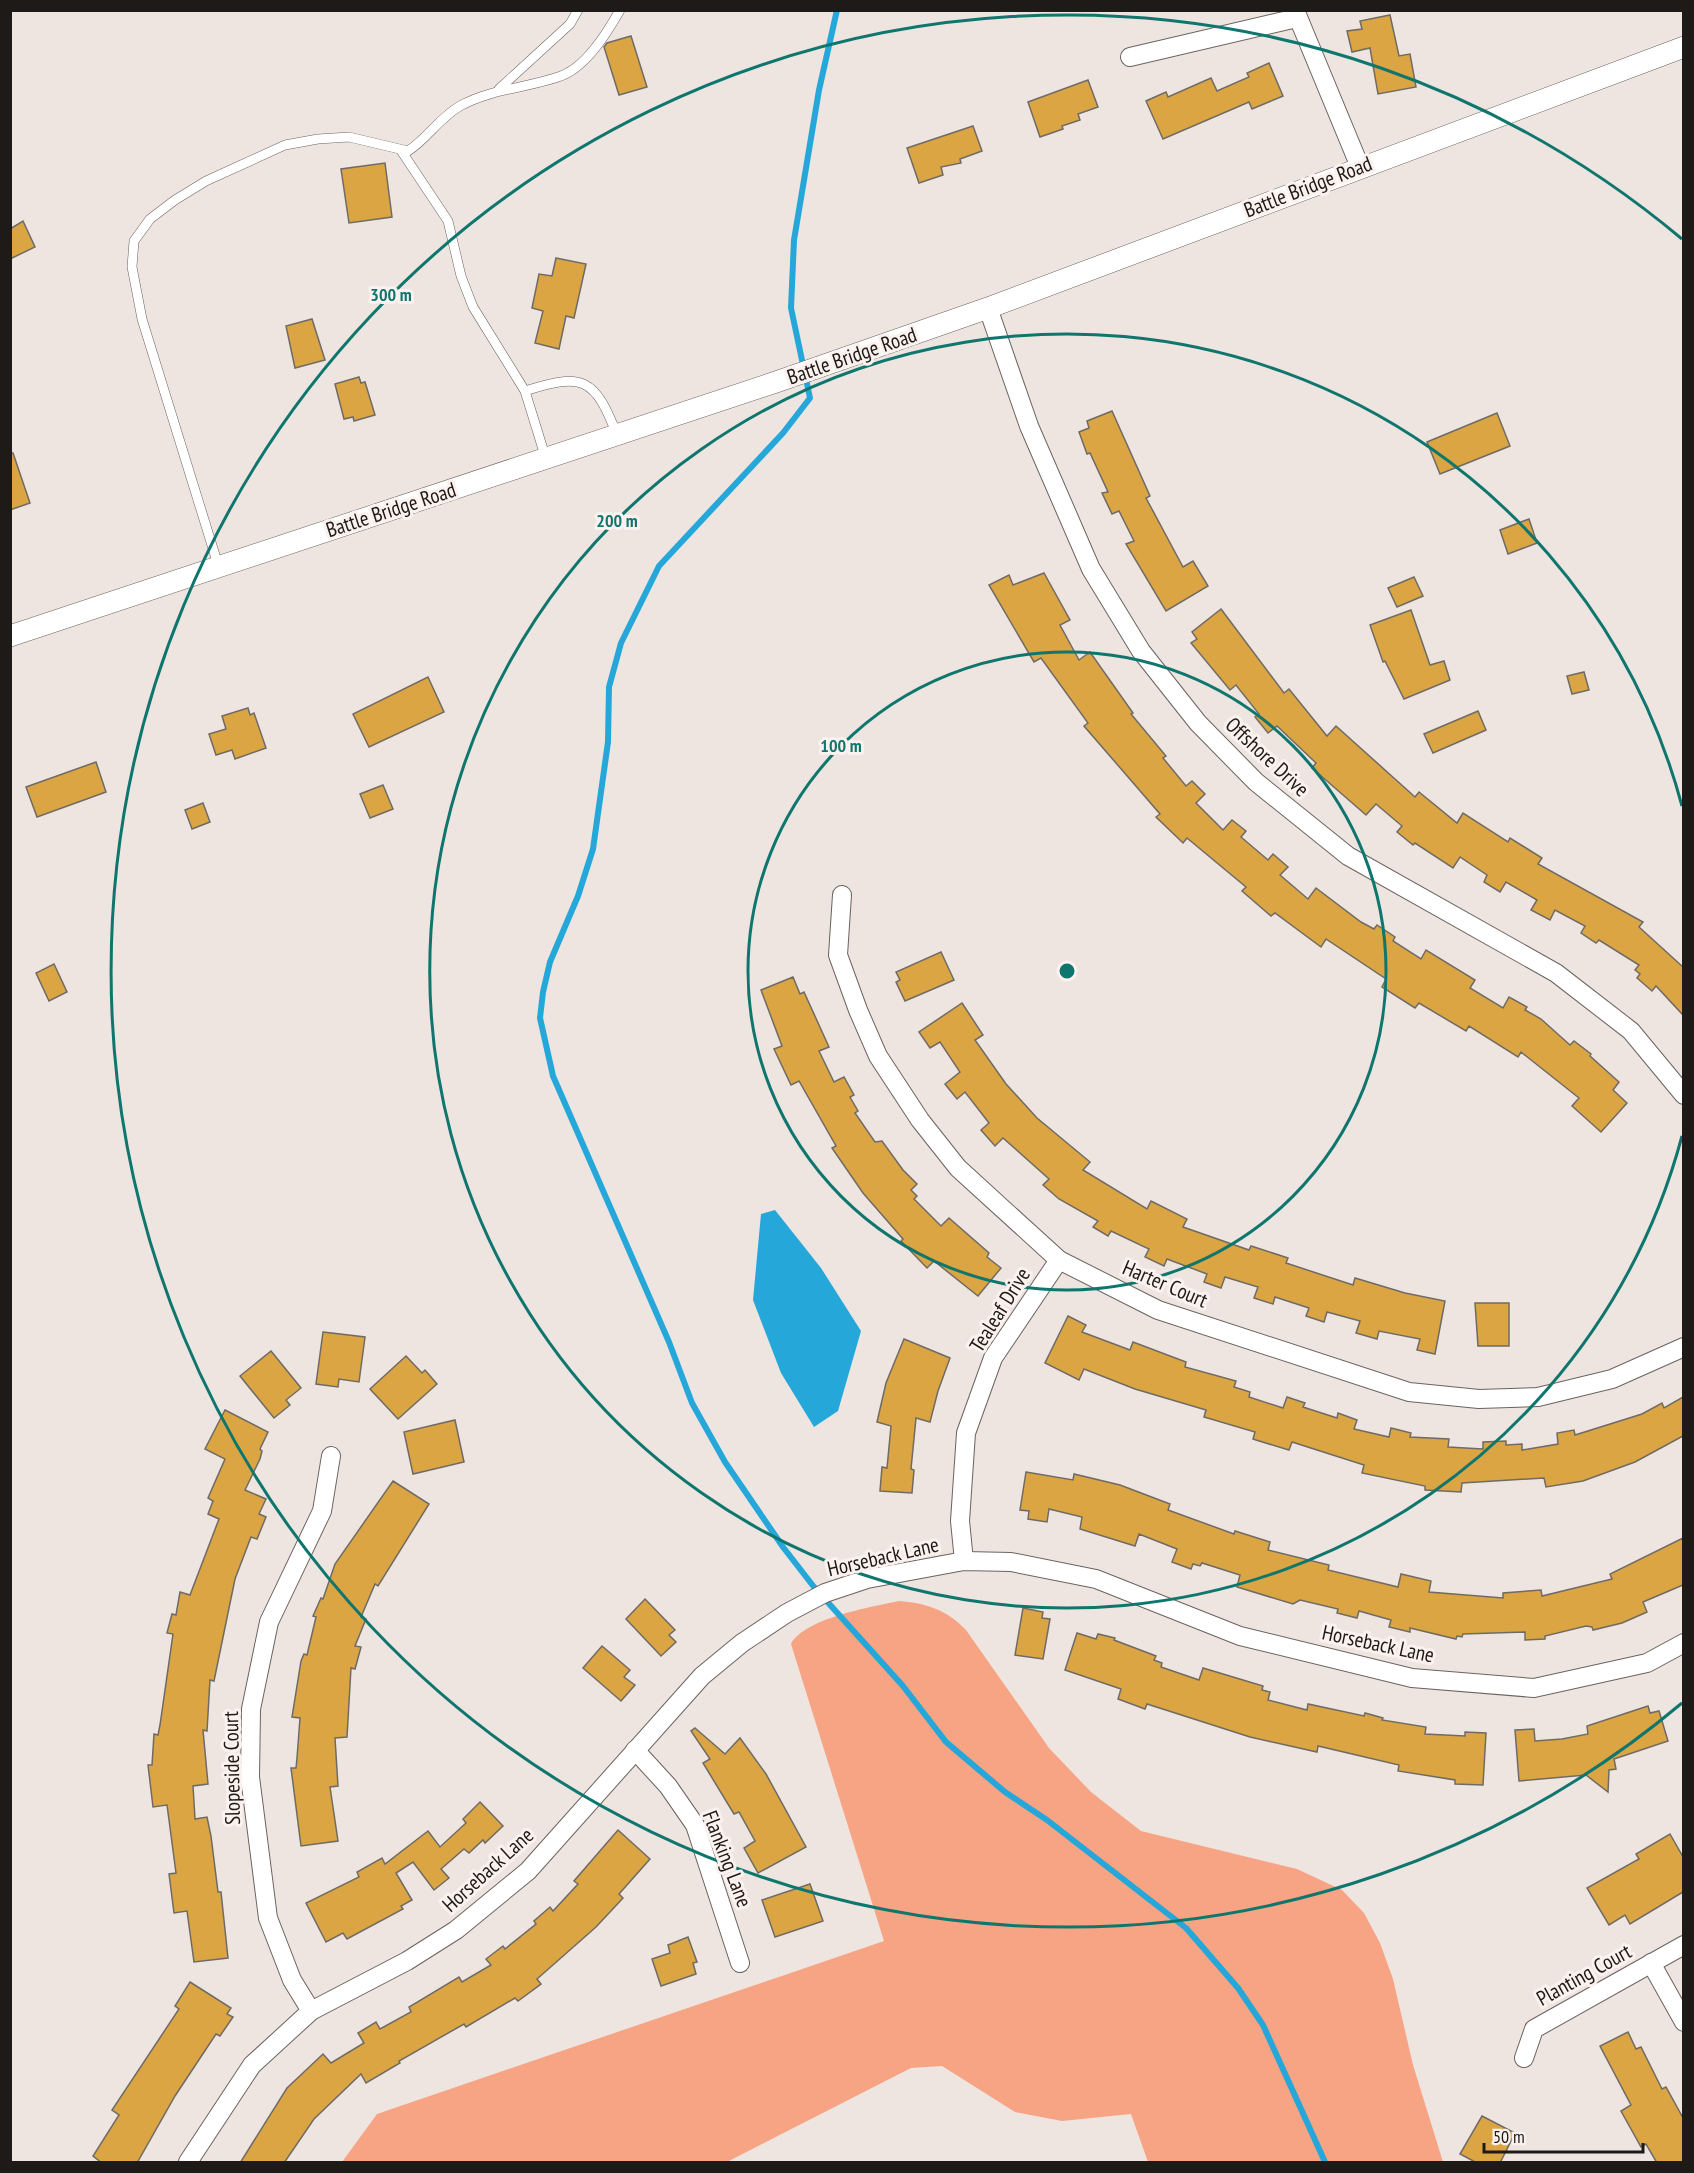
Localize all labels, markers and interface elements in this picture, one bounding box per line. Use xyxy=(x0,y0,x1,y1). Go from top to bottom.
street label: Battle Bridge Road xyxy=(1240,150,1376,223)
text: 300 m xyxy=(370,283,412,306)
street label: Battle Bridge Road xyxy=(784,321,920,390)
street label: Battle Bridge Road xyxy=(322,476,459,543)
text: 200 m xyxy=(596,509,638,532)
street label: Offshore Drive xyxy=(1220,711,1315,802)
text: 100 m xyxy=(820,734,862,757)
centre of rings xyxy=(1057,961,1077,981)
street label: Harter Court xyxy=(1119,1254,1212,1314)
street label: Tealeaf Drive xyxy=(963,1263,1036,1357)
street label: Horseback Lane xyxy=(824,1531,941,1582)
street label: Horseback Lane xyxy=(1320,1618,1436,1669)
street label: Slopeside Court xyxy=(217,1711,246,1825)
street label: Flanking Lane xyxy=(697,1807,758,1911)
street label: Horseback Lane xyxy=(436,1822,539,1918)
street label: Planting Court xyxy=(1532,1937,1636,2012)
scale bar xyxy=(1484,2116,1643,2154)
text: 50 m xyxy=(1493,2125,1525,2148)

